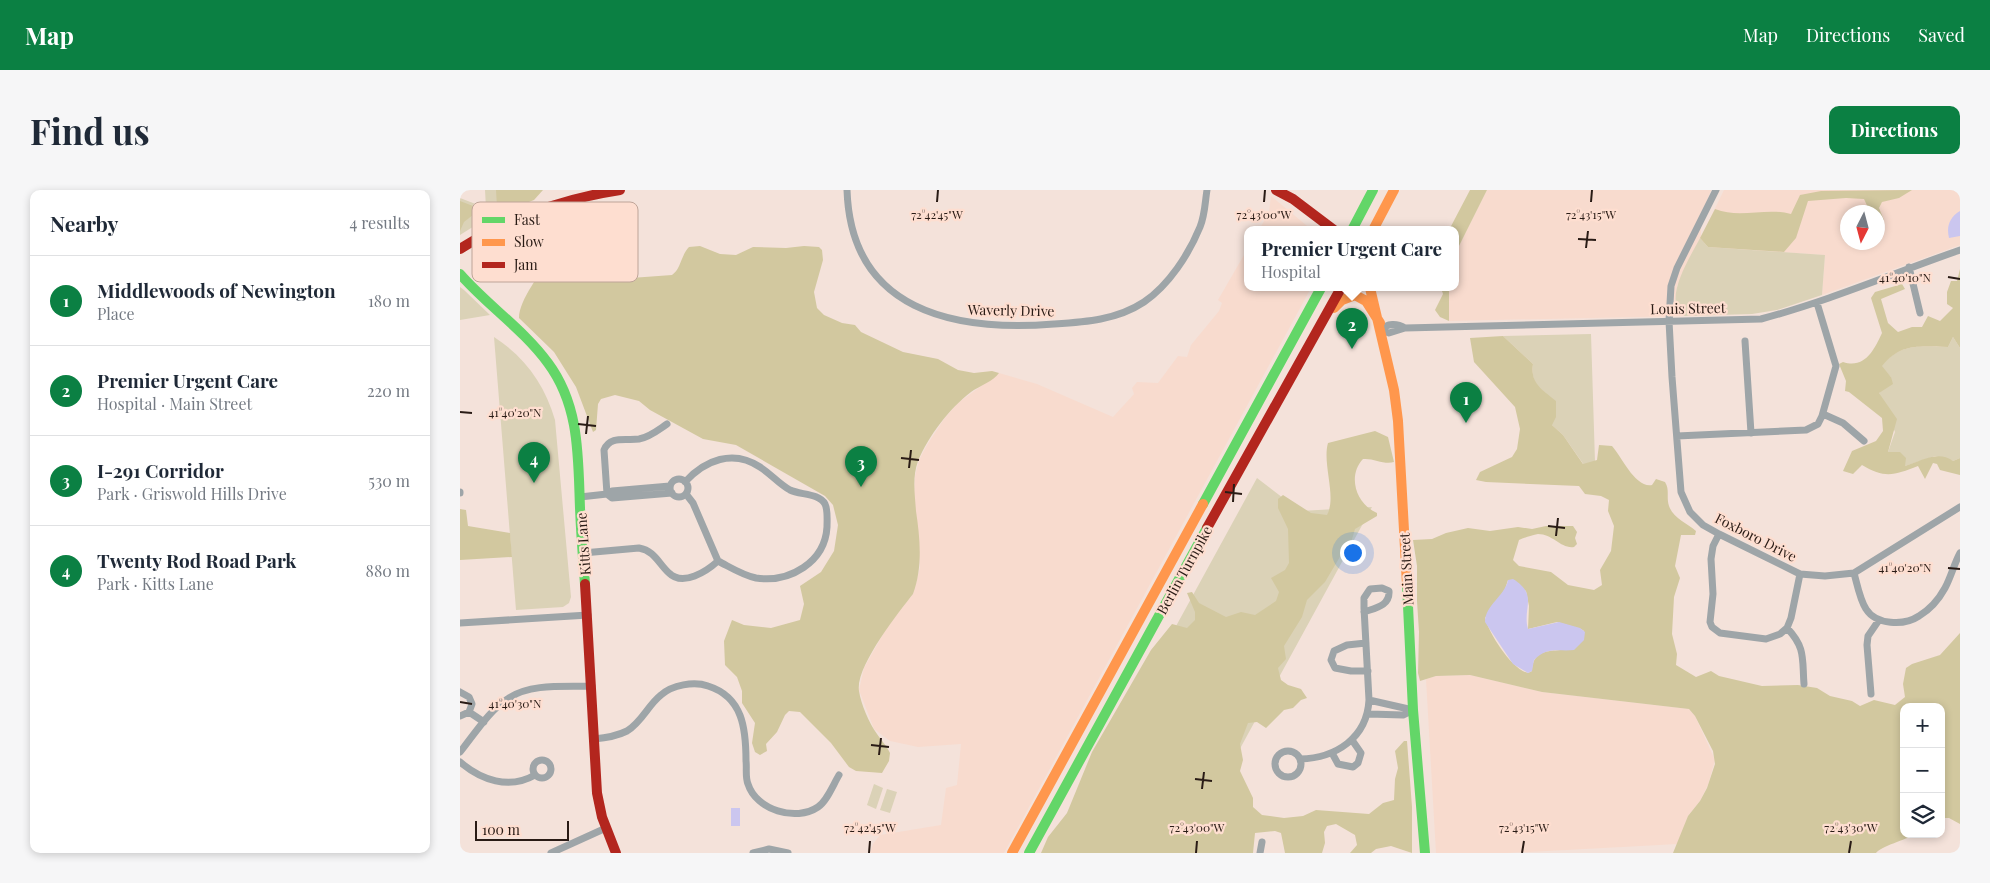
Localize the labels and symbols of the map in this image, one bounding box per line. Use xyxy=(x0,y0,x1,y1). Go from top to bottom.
legend xyxy=(472,202,638,282)
north arrow xyxy=(1840,205,1885,250)
text: 72°42'45"W xyxy=(911,206,963,222)
text: 72°43'00"W xyxy=(1237,206,1292,222)
text: 72°43'15"W xyxy=(1566,206,1616,222)
text: Fast xyxy=(514,210,541,229)
text: Slow xyxy=(514,232,544,251)
text: Jam xyxy=(513,255,538,274)
text: 41°40'10"N xyxy=(1879,269,1931,285)
street label: Louis Street xyxy=(1650,298,1727,318)
street label: Waverly Drive xyxy=(966,300,1055,320)
pin: 2 xyxy=(1336,308,1368,349)
pin: 1 xyxy=(1450,382,1482,423)
text: 41°40'20"N xyxy=(488,404,542,420)
pin: 4 xyxy=(518,442,550,483)
pin: 3 xyxy=(845,446,877,487)
street label: Foxboro Drive xyxy=(1712,508,1800,566)
street label: Kitts Lane xyxy=(571,512,595,576)
street label: Berlin Turnpike xyxy=(1152,522,1216,618)
street label: Main Street xyxy=(1395,531,1417,606)
your location xyxy=(1340,540,1366,566)
text: 41°40'20"N xyxy=(1878,559,1932,575)
text: 41°40'30"N xyxy=(489,695,542,711)
scale bar xyxy=(475,818,569,841)
text: 72°42'45"W xyxy=(844,819,896,835)
text: 72°43'00"W xyxy=(1170,819,1225,835)
text: 72°43'15"W xyxy=(1499,819,1549,835)
text: 72°43'30"W xyxy=(1824,819,1878,835)

